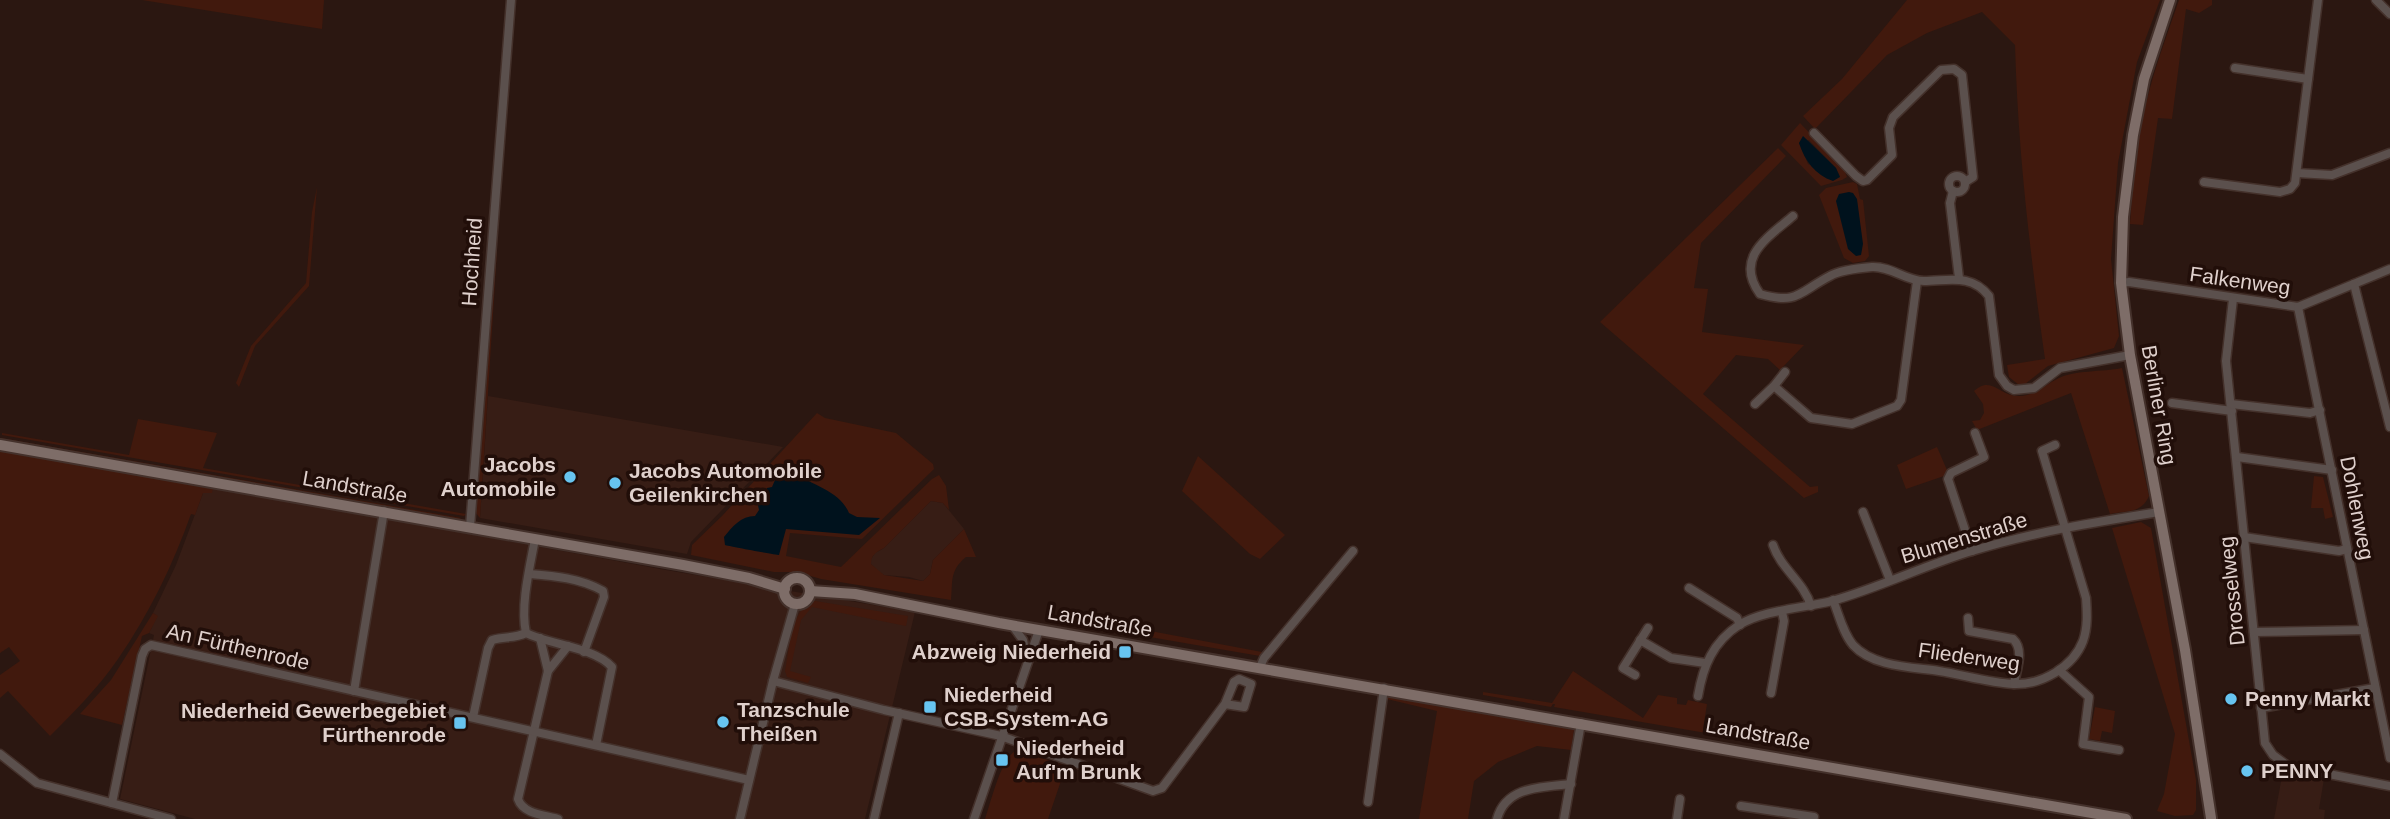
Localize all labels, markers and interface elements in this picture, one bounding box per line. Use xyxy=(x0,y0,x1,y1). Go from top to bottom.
street label: Hochheid xyxy=(457,217,486,307)
street label: Falkenweg xyxy=(2188,262,2292,299)
street label: Berliner Ring xyxy=(2138,343,2181,467)
place label: Jacobs Automobile xyxy=(441,453,556,500)
street label: Dohlenweg xyxy=(2336,454,2379,562)
place label: Jacobs Automobile Geilenkirchen xyxy=(629,459,822,506)
street label: Landstraße xyxy=(301,466,409,507)
marker: Jacobs Automobile xyxy=(562,469,578,485)
marker: Jacobs Automobile Geilenkirchen xyxy=(607,475,623,491)
street label: Blumenstraße xyxy=(1898,507,2030,568)
street label: Drosselweg xyxy=(2214,535,2249,647)
street label: Landstraße xyxy=(1046,600,1154,641)
street label: An Fürthenrode xyxy=(164,619,312,674)
street label: Fliederweg xyxy=(1917,638,2022,675)
place label: Abzweig Niederheid xyxy=(911,640,1111,663)
marker: Abzweig Niederheid xyxy=(1117,644,1133,660)
place label: Niederheid CSB-System-AG xyxy=(944,683,1109,730)
place label: Penny Markt xyxy=(2245,687,2370,710)
marker: Penny Markt xyxy=(2223,691,2239,707)
place label: Tanzschule Theißen xyxy=(737,698,850,745)
place label: Niederheid Gewerbegebiet Fürthenrode xyxy=(181,699,446,746)
marker: Niederheid CSB-System-AG xyxy=(922,699,938,715)
street label: Landstraße xyxy=(1704,713,1812,754)
marker: Tanzschule Theißen xyxy=(715,714,731,730)
marker: Niederheid Gewerbegebiet Fürthenrode xyxy=(452,715,468,731)
place label: Niederheid Auf'm Brunk xyxy=(1016,736,1141,783)
marker: Niederheid Auf'm Brunk xyxy=(994,752,1010,768)
place label: PENNY xyxy=(2261,759,2333,782)
marker: PENNY xyxy=(2239,763,2255,779)

